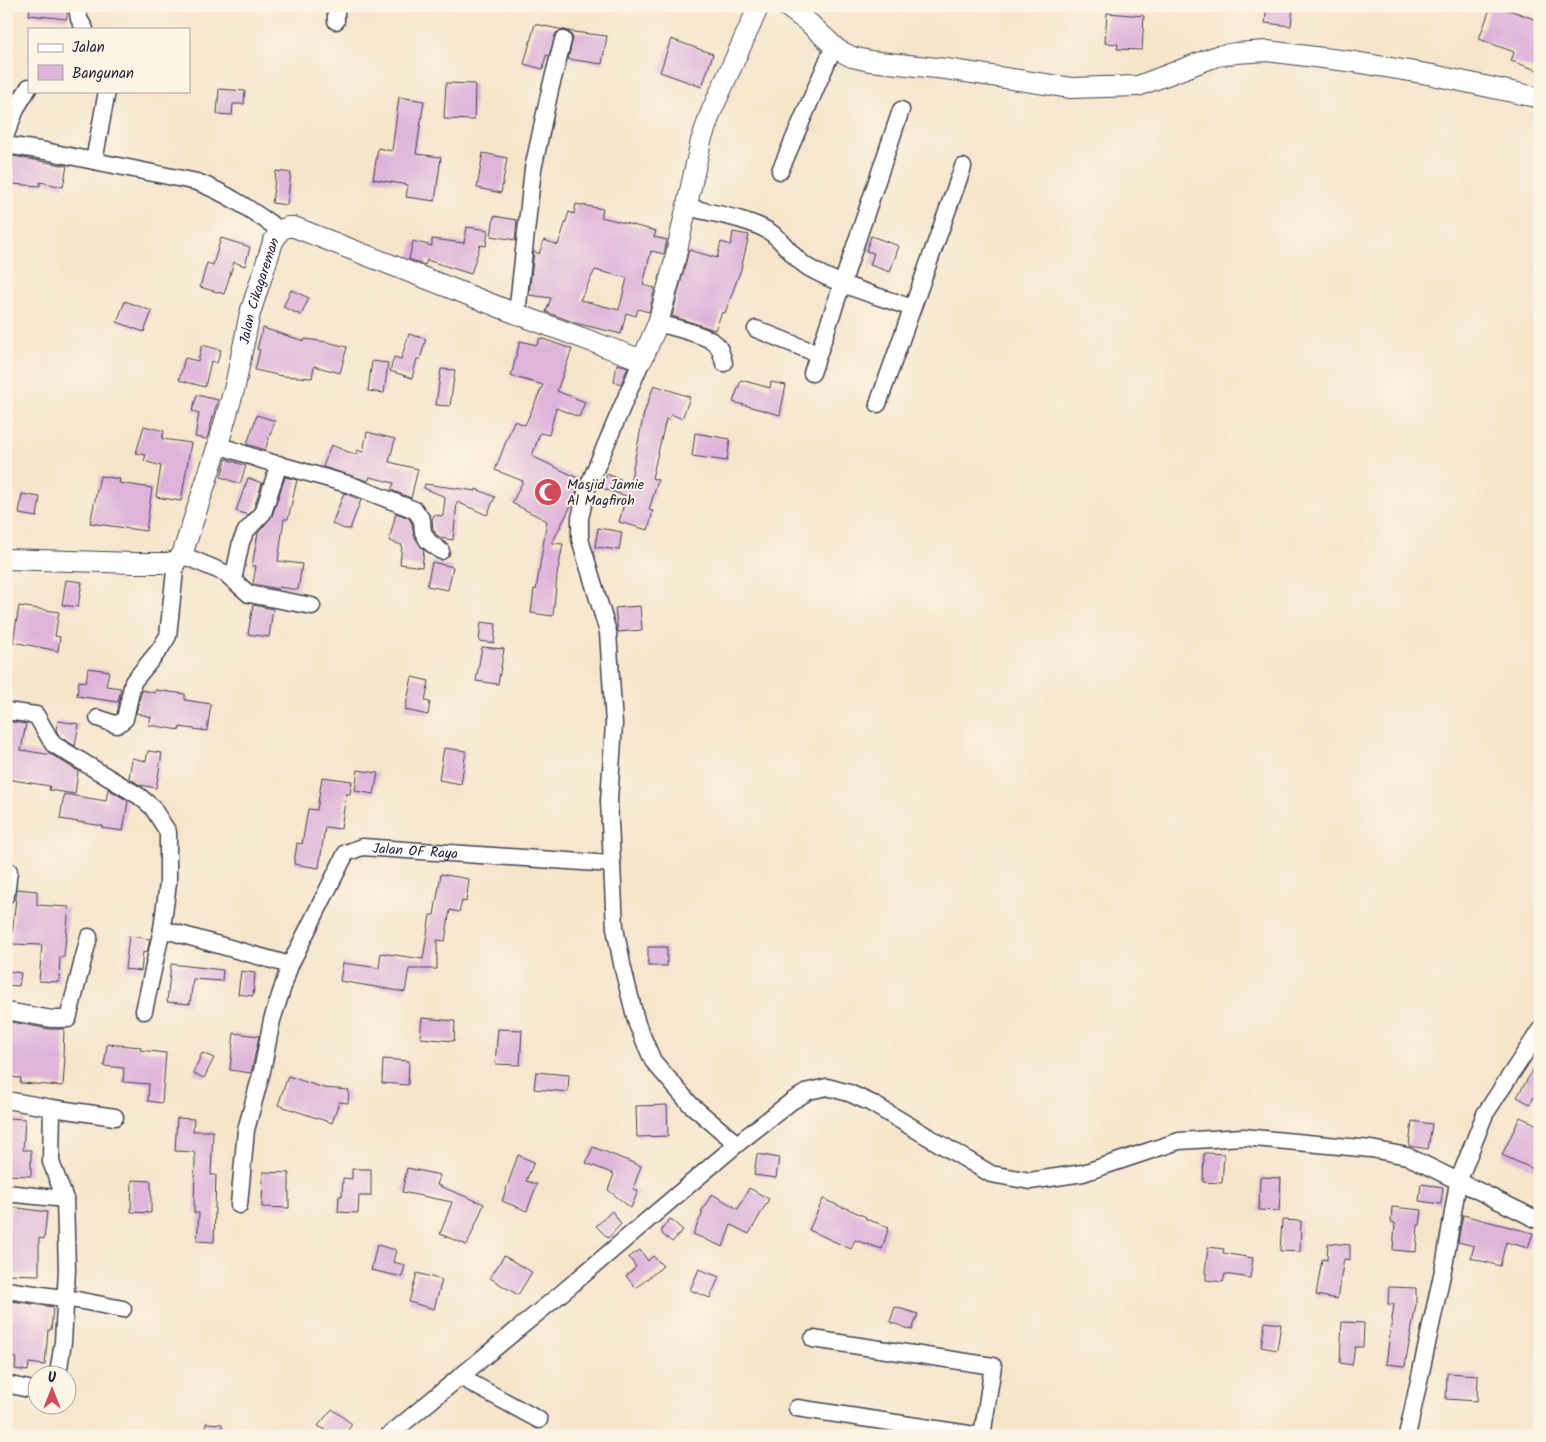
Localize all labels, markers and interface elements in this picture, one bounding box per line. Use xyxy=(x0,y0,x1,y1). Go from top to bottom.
legend xyxy=(28,28,190,92)
text: Jalan xyxy=(72,36,105,60)
text: Bangunan xyxy=(72,62,134,86)
street label: Jalan Cikagareman xyxy=(234,233,285,346)
place label: Masjid Jamie Al Magfiroh xyxy=(567,474,645,512)
mosque icon: Masjid Jamie Al Magfiroh xyxy=(533,477,563,507)
street label: Jalan OF Raya xyxy=(372,838,459,866)
north arrow xyxy=(28,1364,78,1414)
text: U xyxy=(48,1367,57,1389)

